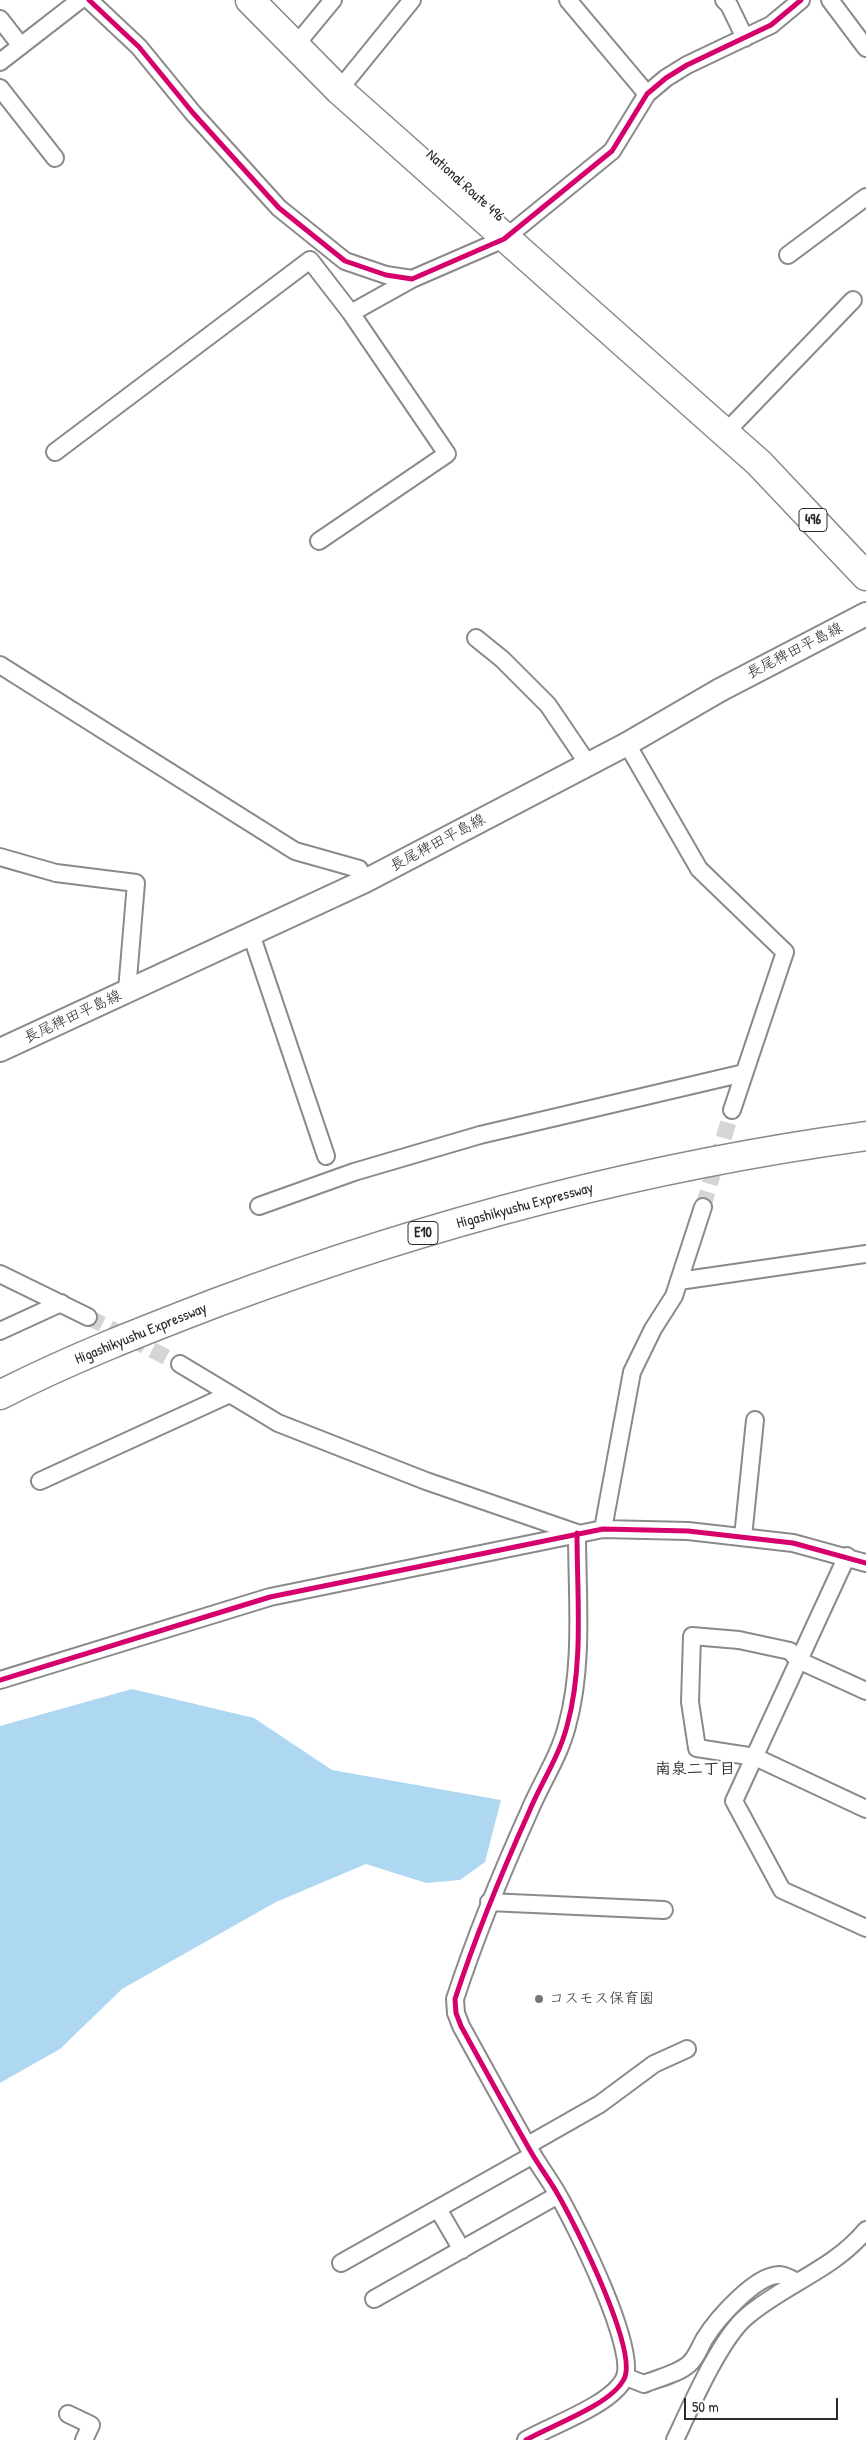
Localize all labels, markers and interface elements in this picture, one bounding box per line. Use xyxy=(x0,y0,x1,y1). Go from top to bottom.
street label: National Route 496 xyxy=(422,146,508,226)
road number: 496 xyxy=(799,508,827,532)
street label: 長尾稗田平島線 xyxy=(744,619,846,683)
street label: 長尾稗田平島線 xyxy=(387,810,489,876)
street label: 長尾稗田平島線 xyxy=(22,987,124,1047)
street label: Higashikyushu Expressway xyxy=(455,1179,595,1233)
road number: E10 xyxy=(408,1222,438,1244)
street label: Higashikyushu Expressway xyxy=(72,1299,210,1369)
district label: 南泉二丁目 xyxy=(655,1760,735,1780)
place label: コスモス保育園 xyxy=(549,1990,654,2008)
marker: コスモス保育園 xyxy=(533,1993,545,2005)
scale bar xyxy=(686,2388,840,2420)
text: 50 m xyxy=(692,2396,719,2417)

